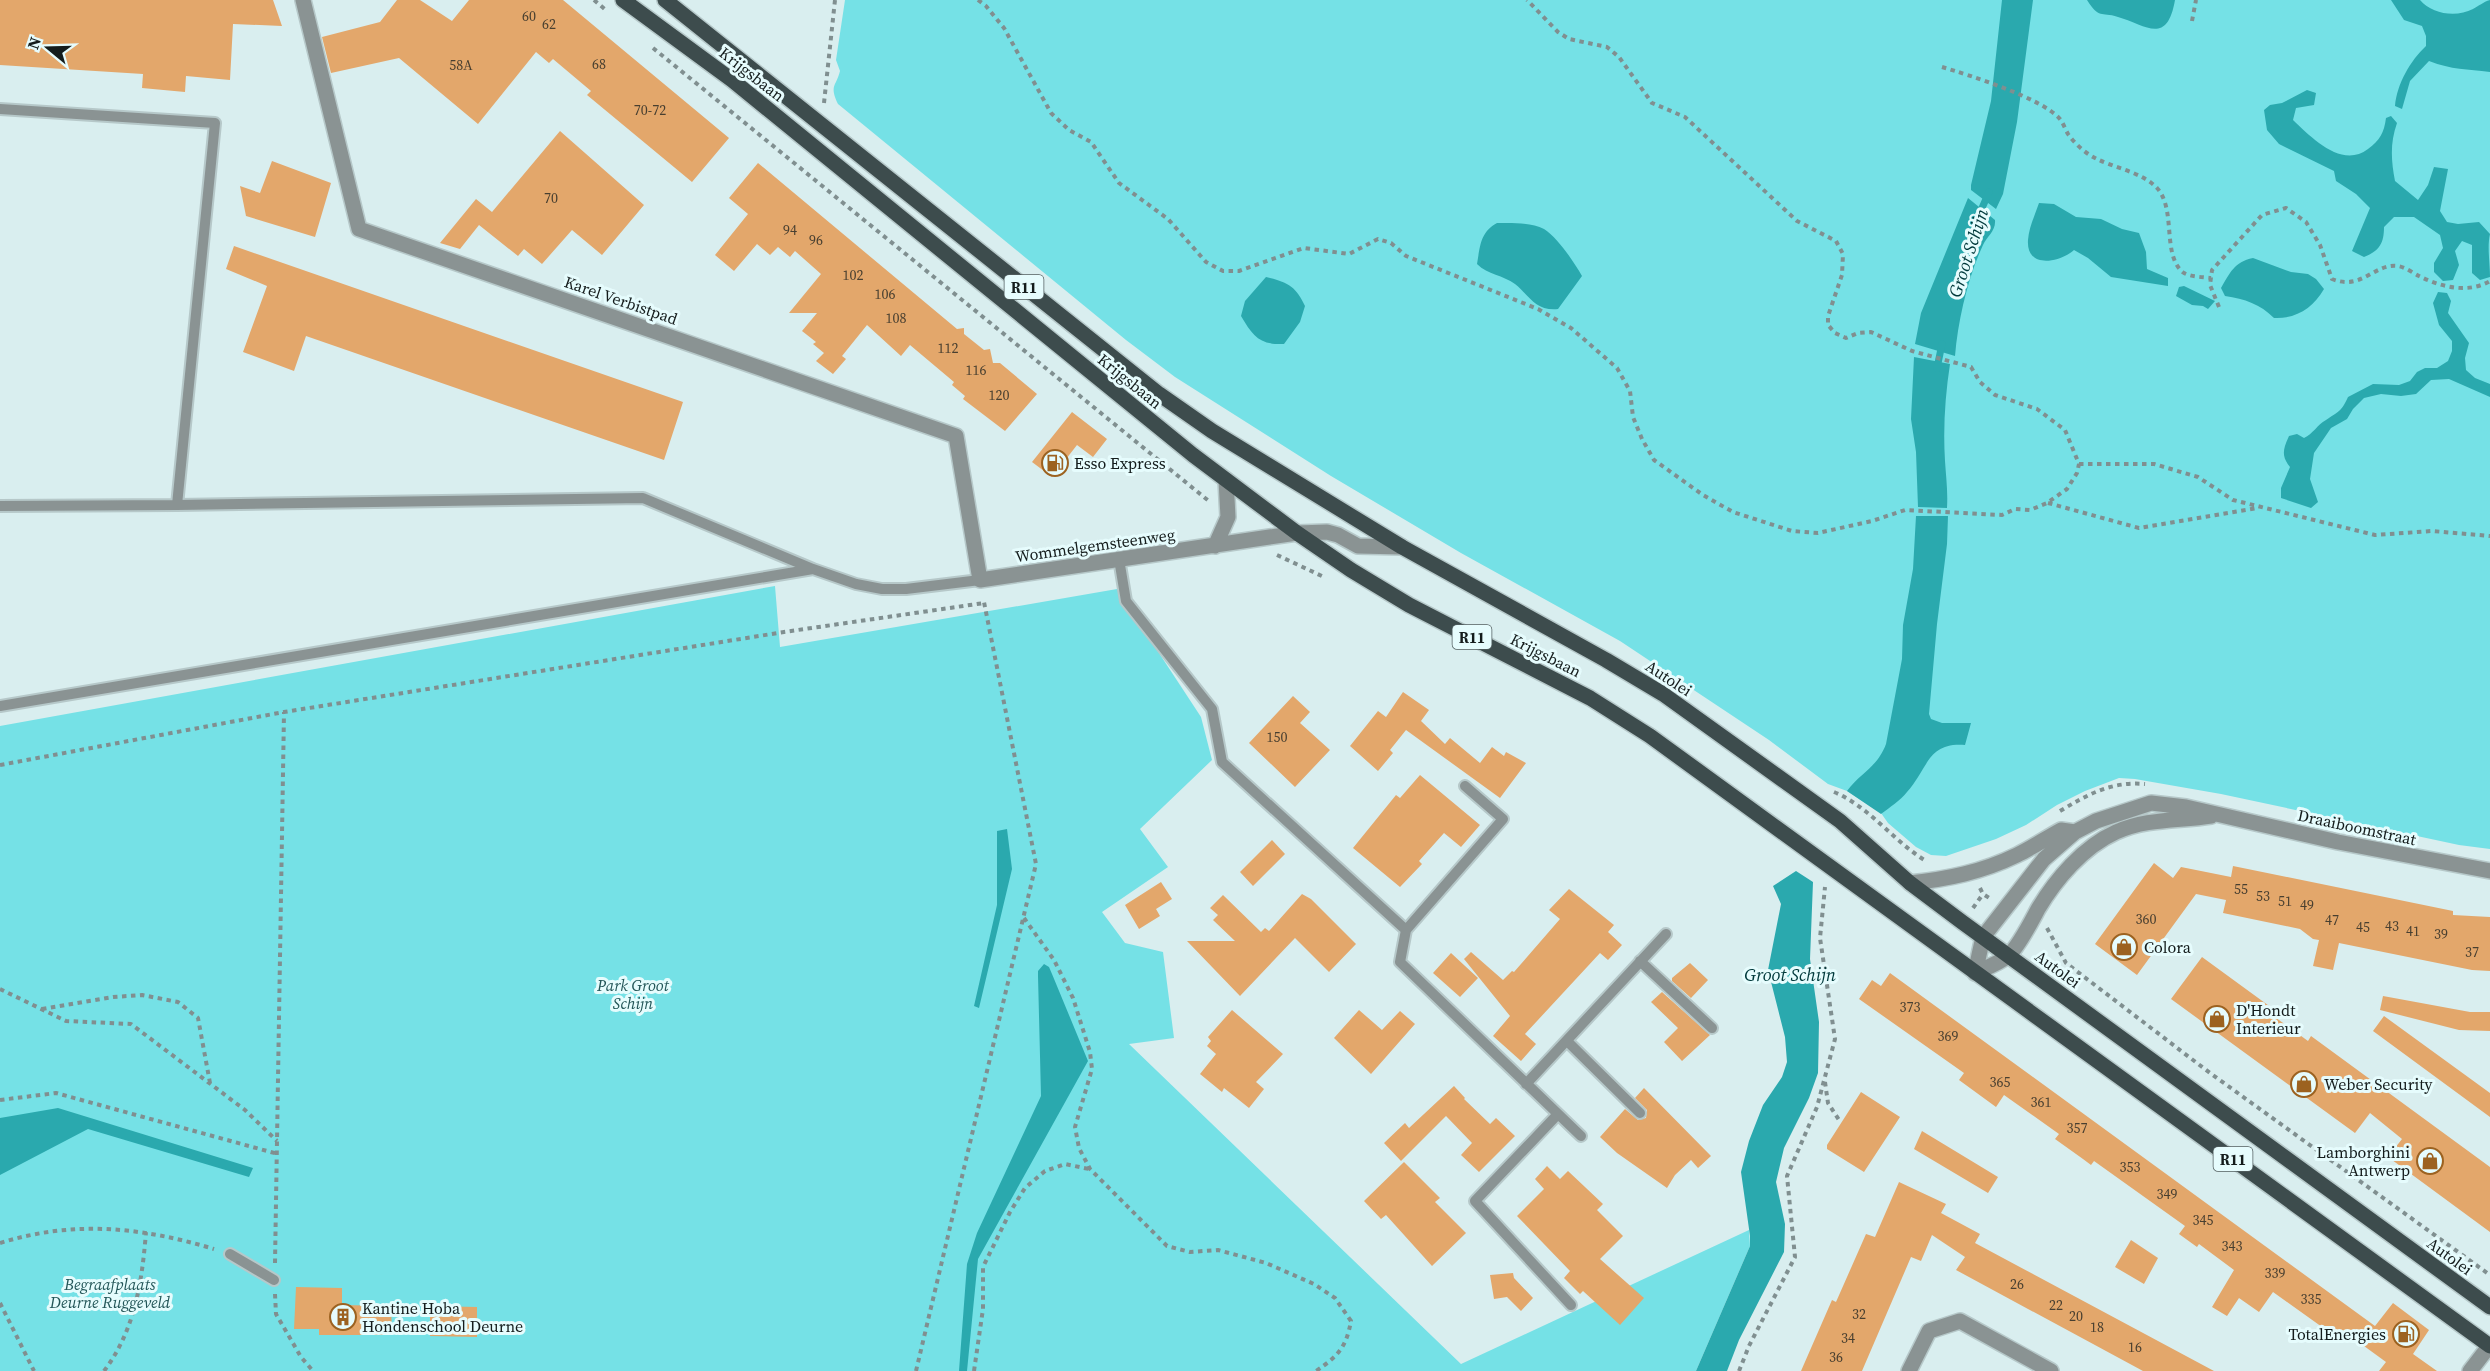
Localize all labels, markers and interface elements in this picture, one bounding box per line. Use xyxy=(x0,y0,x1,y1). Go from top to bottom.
house number: 60 xyxy=(522,6,536,26)
house number: 62 xyxy=(542,14,556,34)
north arrow xyxy=(18,18,78,78)
text: N xyxy=(22,34,46,52)
street label: Krijgsbaan xyxy=(715,42,789,106)
house number: 68 xyxy=(592,54,606,74)
house number: 58A xyxy=(449,55,473,75)
house number: 70-72 xyxy=(634,100,666,120)
house number: 70 xyxy=(544,188,558,208)
water label: Groot Schijn xyxy=(1942,206,1994,300)
house number: 94 xyxy=(783,220,797,240)
house number: 96 xyxy=(809,230,823,250)
house number: 102 xyxy=(843,265,864,285)
street label: Karel Verbistpad xyxy=(561,270,681,330)
road number: R11 xyxy=(1004,275,1044,299)
house number: 106 xyxy=(875,284,896,304)
house number: 108 xyxy=(886,308,907,328)
house number: 112 xyxy=(938,338,959,358)
street label: Krijgsbaan xyxy=(1093,348,1167,414)
house number: 116 xyxy=(966,360,987,380)
house number: 120 xyxy=(989,385,1010,405)
fuel station icon: Esso Express xyxy=(1040,448,1070,478)
place label: Esso Express xyxy=(1074,452,1166,474)
street label: Wommelgemsteenweg xyxy=(1014,523,1176,567)
road number: R11 xyxy=(1452,625,1492,649)
street label: Krijgsbaan xyxy=(1507,628,1585,682)
street label: Autolei xyxy=(1642,655,1697,701)
house number: 150 xyxy=(1267,727,1288,747)
street label: Draaiboomstraat xyxy=(2296,804,2419,850)
house number: 55 xyxy=(2234,879,2248,899)
house number: 53 xyxy=(2256,886,2270,906)
house number: 51 xyxy=(2278,891,2292,911)
house number: 49 xyxy=(2300,895,2314,915)
house number: 360 xyxy=(2136,909,2157,929)
house number: 47 xyxy=(2325,910,2339,930)
house number: 43 xyxy=(2385,916,2399,936)
house number: 45 xyxy=(2356,917,2370,937)
house number: 41 xyxy=(2406,921,2420,941)
house number: 39 xyxy=(2434,924,2448,944)
shop icon: Colora xyxy=(2109,932,2139,962)
place label: Colora xyxy=(2144,936,2192,958)
house number: 37 xyxy=(2465,942,2479,962)
street label: Autolei xyxy=(2031,945,2085,993)
water label: Groot Schijn xyxy=(1744,962,1836,987)
park label: Park Groot Schijn xyxy=(596,974,670,1014)
house number: 373 xyxy=(1900,997,1921,1017)
place label: D'Hondt Interieur xyxy=(2236,999,2301,1039)
shop icon: D'Hondt Interieur xyxy=(2202,1004,2232,1034)
house number: 369 xyxy=(1938,1026,1959,1046)
shop icon: Weber Security xyxy=(2289,1069,2319,1099)
house number: 365 xyxy=(1990,1072,2011,1092)
place label: Weber Security xyxy=(2324,1073,2433,1095)
house number: 361 xyxy=(2031,1092,2052,1112)
house number: 357 xyxy=(2067,1118,2088,1138)
place label: Lamborghini Antwerp xyxy=(2316,1141,2410,1181)
shop icon: Lamborghini Antwerp xyxy=(2415,1146,2445,1176)
road number: R11 xyxy=(2214,1147,2252,1171)
house number: 353 xyxy=(2120,1157,2141,1177)
house number: 349 xyxy=(2157,1184,2178,1204)
house number: 345 xyxy=(2193,1210,2214,1230)
street label: Autolei xyxy=(2423,1232,2477,1280)
house number: 343 xyxy=(2222,1236,2243,1256)
house number: 339 xyxy=(2265,1263,2286,1283)
park label: Begraafplaats Deurne Ruggeveld xyxy=(49,1273,171,1313)
house number: 26 xyxy=(2010,1274,2024,1294)
house number: 335 xyxy=(2301,1289,2322,1309)
house number: 22 xyxy=(2049,1295,2063,1315)
place label: Kantine Hoba Hondenschool Deurne xyxy=(362,1297,523,1337)
building icon: Kantine Hoba Hondenschool Deurne xyxy=(328,1302,358,1332)
house number: 32 xyxy=(1852,1304,1866,1324)
house number: 20 xyxy=(2069,1306,2083,1326)
house number: 18 xyxy=(2090,1317,2104,1337)
fuel station icon: TotalEnergies xyxy=(2391,1319,2421,1349)
place label: TotalEnergies xyxy=(2288,1323,2386,1345)
house number: 34 xyxy=(1841,1328,1855,1348)
house number: 16 xyxy=(2128,1337,2142,1357)
house number: 36 xyxy=(1829,1347,1843,1367)

